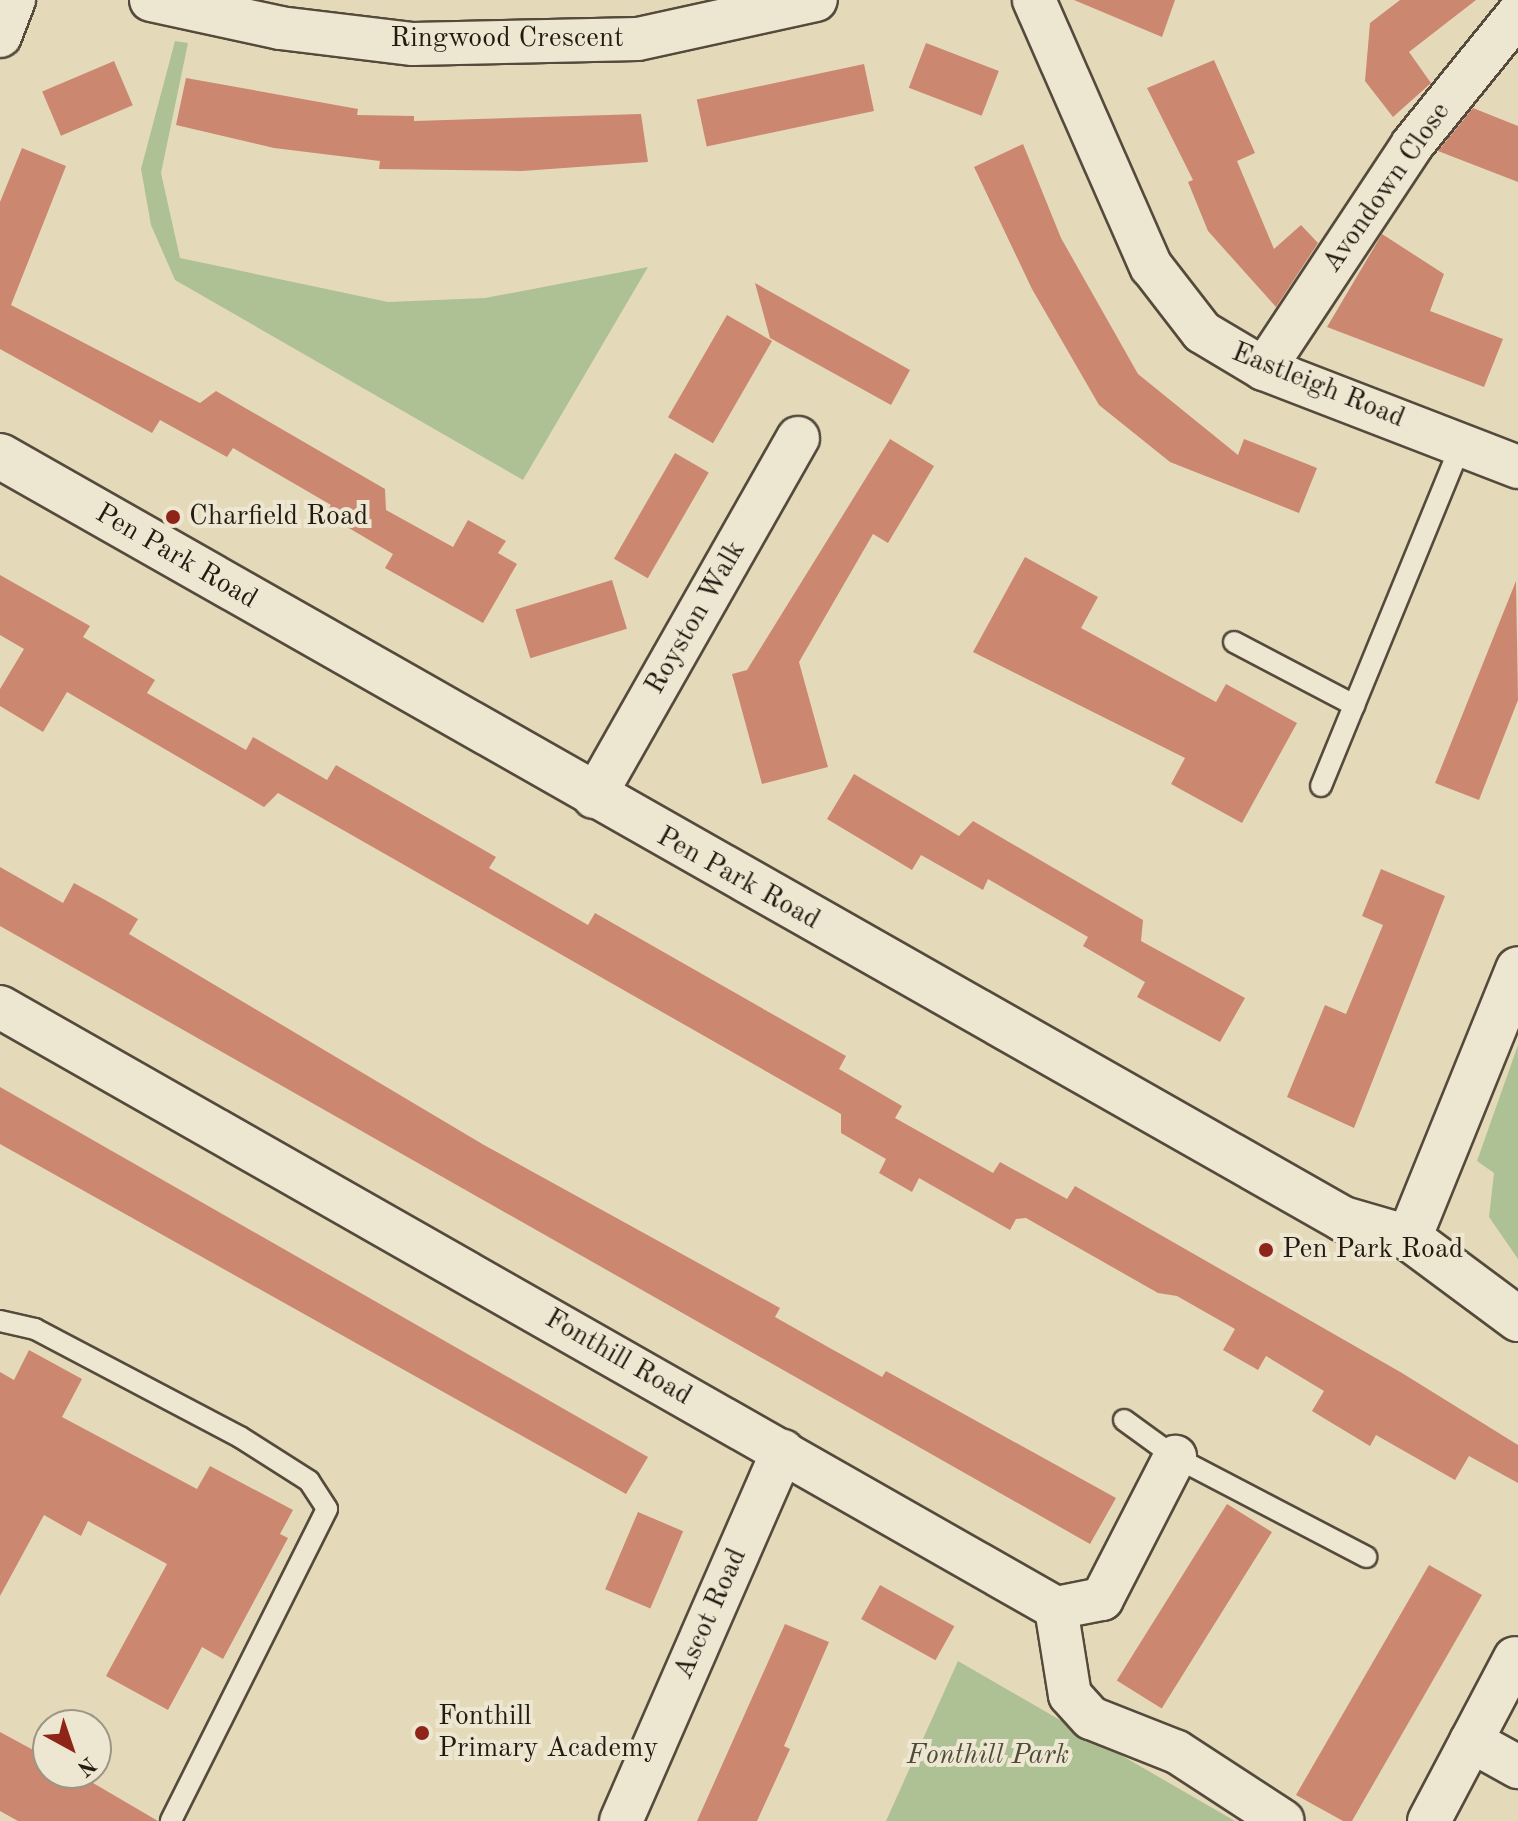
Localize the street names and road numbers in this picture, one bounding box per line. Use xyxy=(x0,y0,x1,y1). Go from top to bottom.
street label: Ringwood Crescent xyxy=(390,22,624,56)
street label: Avondown Close xyxy=(1316,96,1458,280)
street label: Eastleigh Road xyxy=(1227,336,1409,436)
street label: Pen Park Road xyxy=(89,497,263,617)
street label: Royston Walk xyxy=(639,535,753,701)
street label: Pen Park Road xyxy=(651,820,825,938)
street label: Fonthill Road xyxy=(539,1302,697,1414)
street label: Ascot Road xyxy=(667,1543,755,1685)

